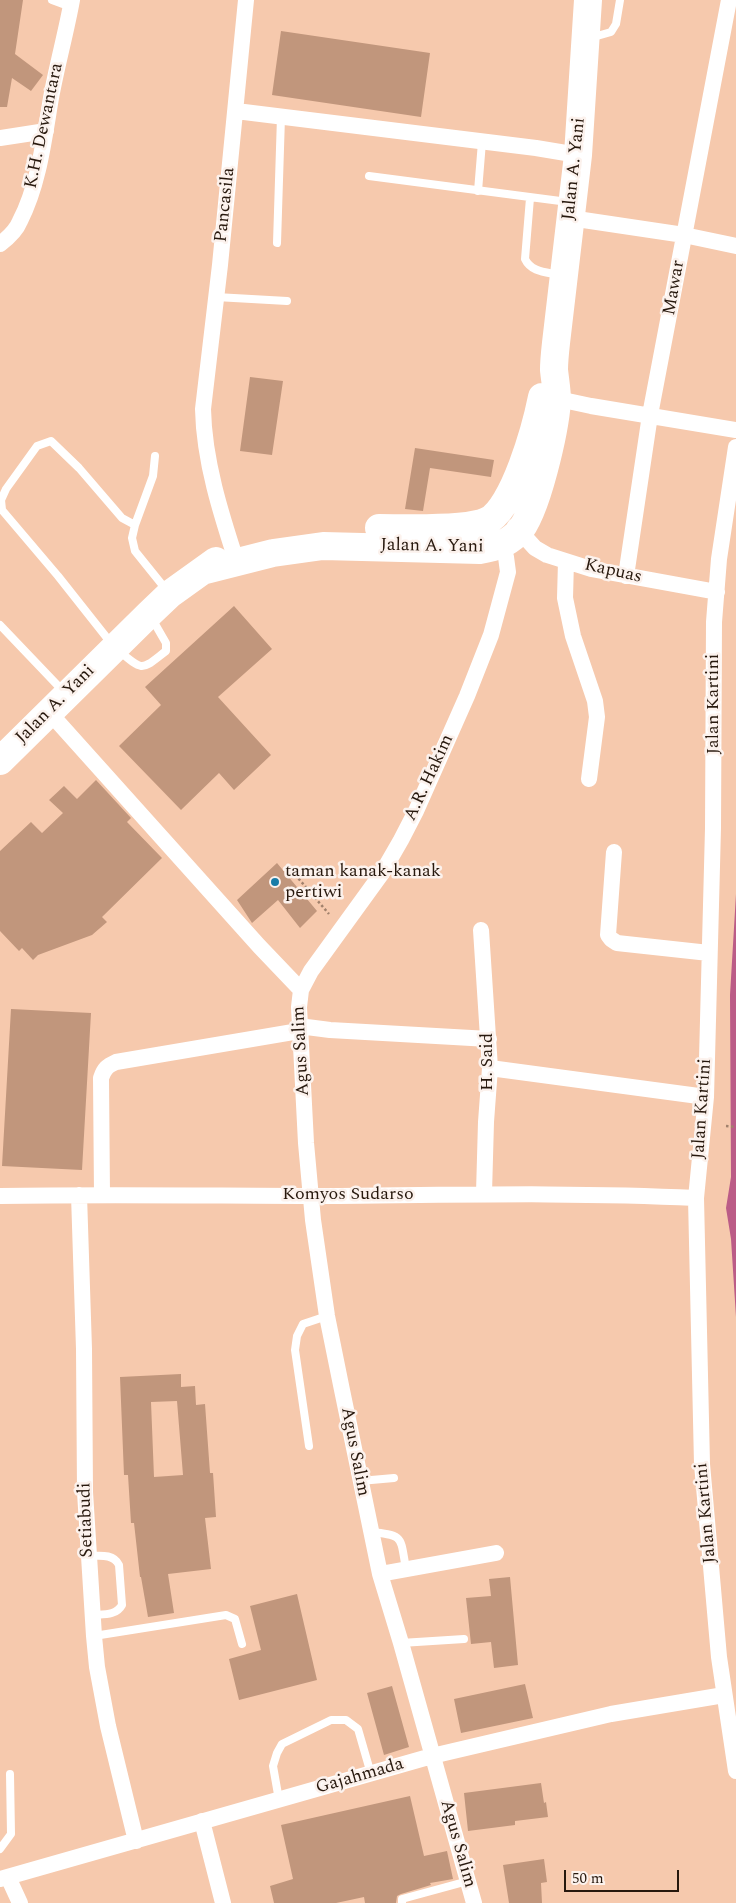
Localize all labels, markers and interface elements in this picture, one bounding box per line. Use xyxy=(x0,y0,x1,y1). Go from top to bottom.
street label: K.H. Dewantara xyxy=(21,61,69,191)
street label: Jalan A. Yani xyxy=(559,117,591,221)
street label: Pancasila xyxy=(211,166,241,244)
street label: Mawar xyxy=(660,259,690,317)
street label: Jalan A. Yani xyxy=(380,535,484,559)
street label: Kapuas xyxy=(582,555,644,589)
street label: Jalan Kartini xyxy=(703,654,725,754)
street label: Jalan A. Yani xyxy=(12,661,100,749)
street label: A.R. Hakim xyxy=(401,731,459,825)
place label: taman kanak-kanak pertiwi xyxy=(285,861,441,904)
marker: taman kanak-kanak pertiwi xyxy=(269,876,281,888)
street label: Agus Salim xyxy=(289,1005,315,1097)
street label: H. Said xyxy=(477,1033,499,1091)
street label: Jalan Kartini xyxy=(689,1058,717,1160)
street label: Komyos Sudarso xyxy=(282,1184,414,1206)
street label: Agus Salim xyxy=(335,1406,373,1498)
street label: Jalan Kartini xyxy=(692,1462,722,1564)
street label: Setiabudi xyxy=(75,1482,99,1558)
street label: Gajahmada xyxy=(314,1754,406,1800)
street label: Agus Salim xyxy=(434,1798,480,1890)
scale bar xyxy=(566,1860,681,1892)
text: 50 m xyxy=(572,1867,604,1890)

